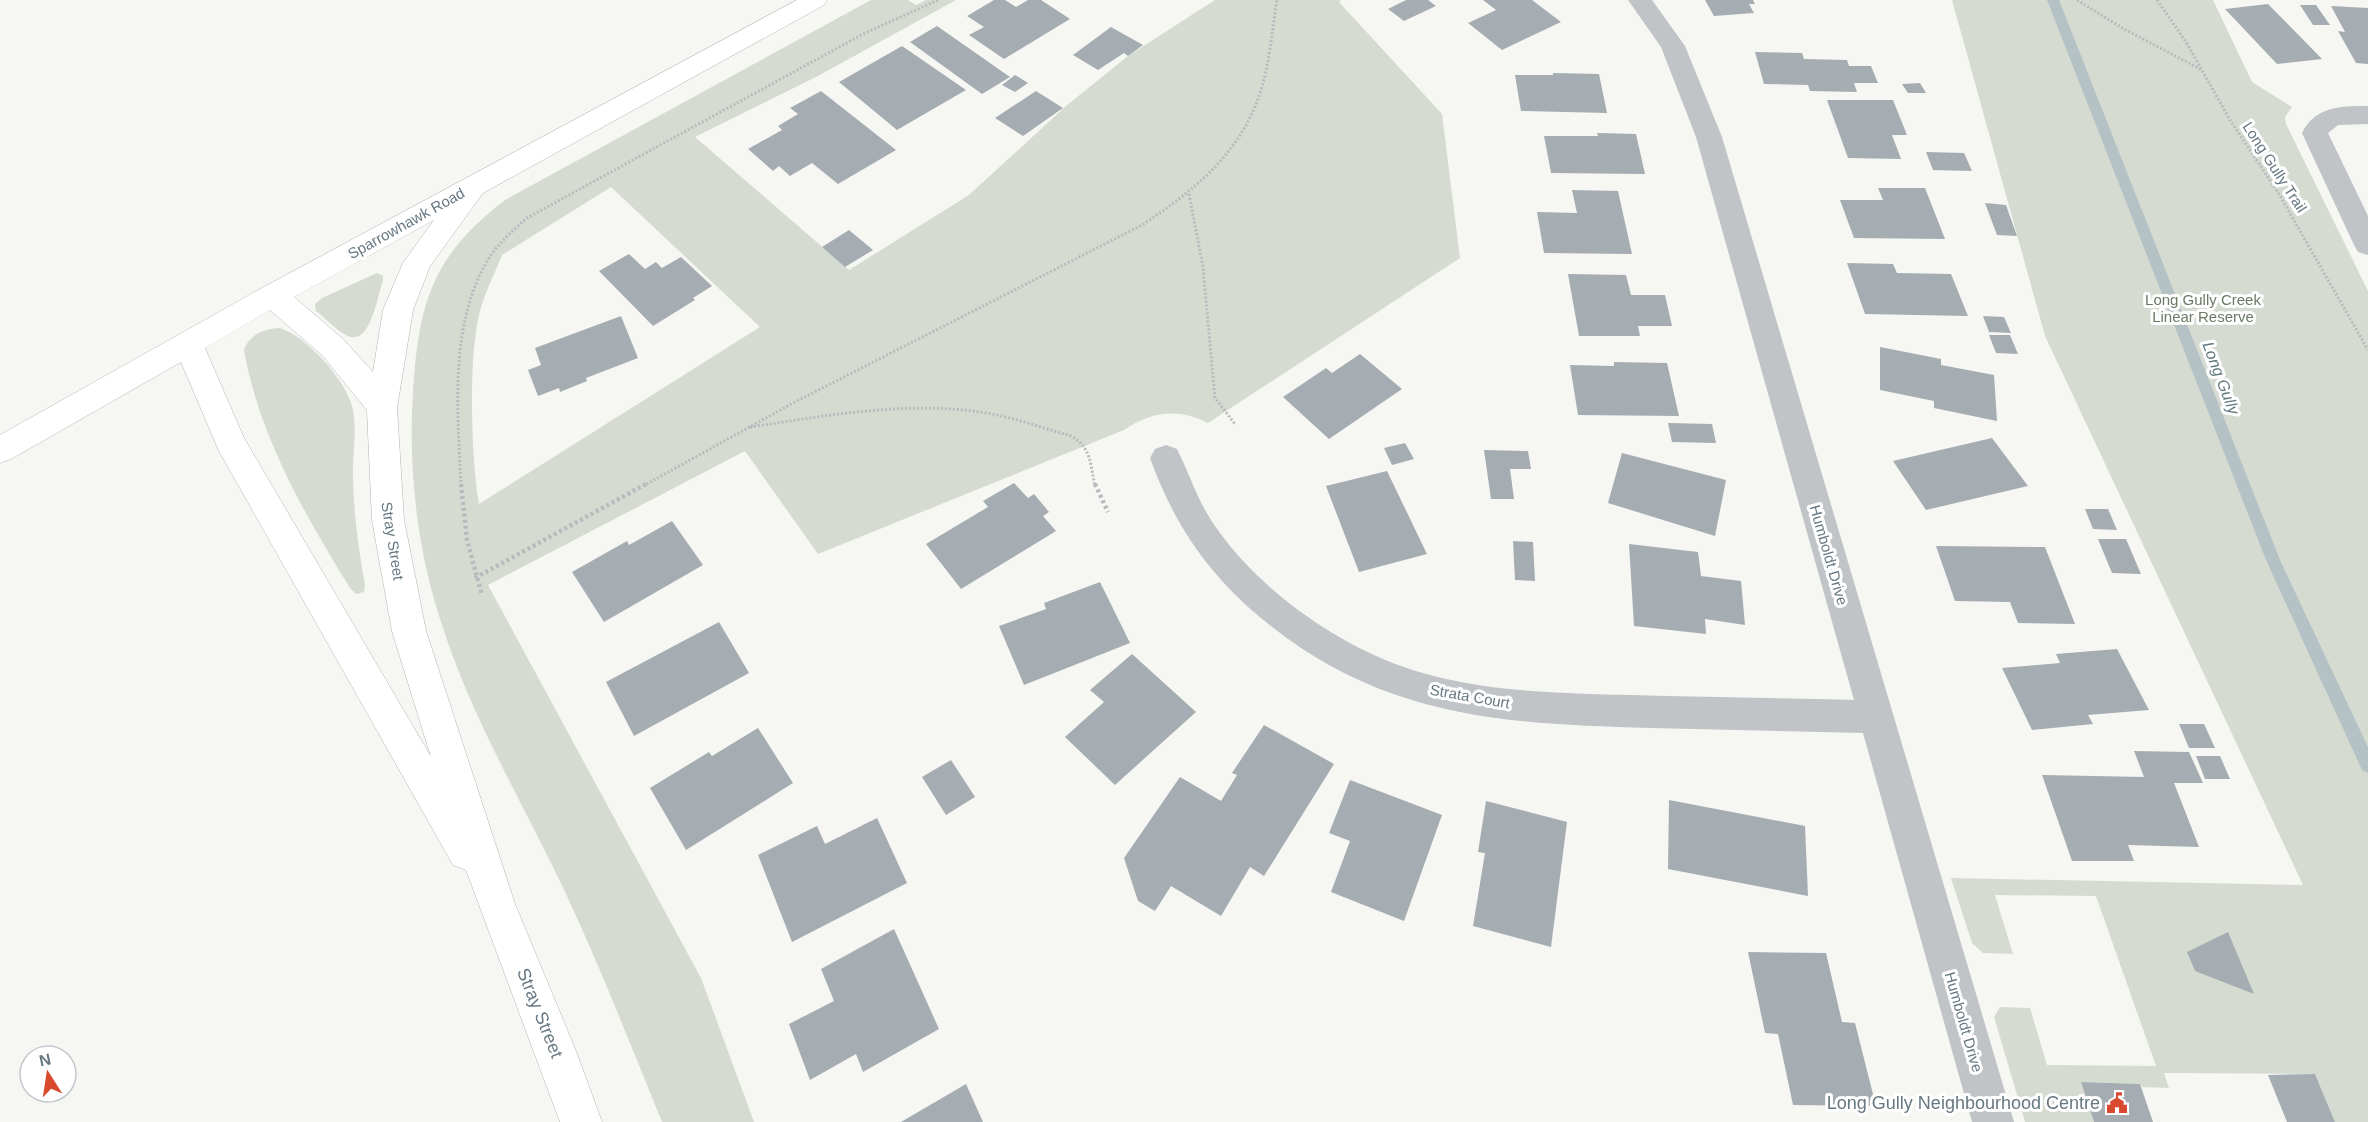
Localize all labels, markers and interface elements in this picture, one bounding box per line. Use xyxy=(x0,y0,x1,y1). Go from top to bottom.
street label: Long Gully Trail xyxy=(2239,119,2311,215)
street label: Sparrowhawk Road xyxy=(345,184,467,262)
park label: Long Gully Creek Linear Reserve xyxy=(2145,291,2261,325)
water label: Long Gully xyxy=(2199,339,2243,418)
street label: Stray Street xyxy=(378,501,408,582)
street label: Humboldt Drive xyxy=(1807,503,1851,607)
street label: Strata Court xyxy=(1429,681,1512,712)
street label: Stray Street xyxy=(513,965,567,1061)
street label: Humboldt Drive xyxy=(1942,970,1986,1074)
north arrow xyxy=(18,1044,78,1104)
text: N xyxy=(38,1050,52,1069)
public building icon: Long Gully Neighbourhood Centre xyxy=(2105,1091,2129,1115)
place label: Long Gully Neighbourhood Centre xyxy=(1827,1093,2100,1113)

